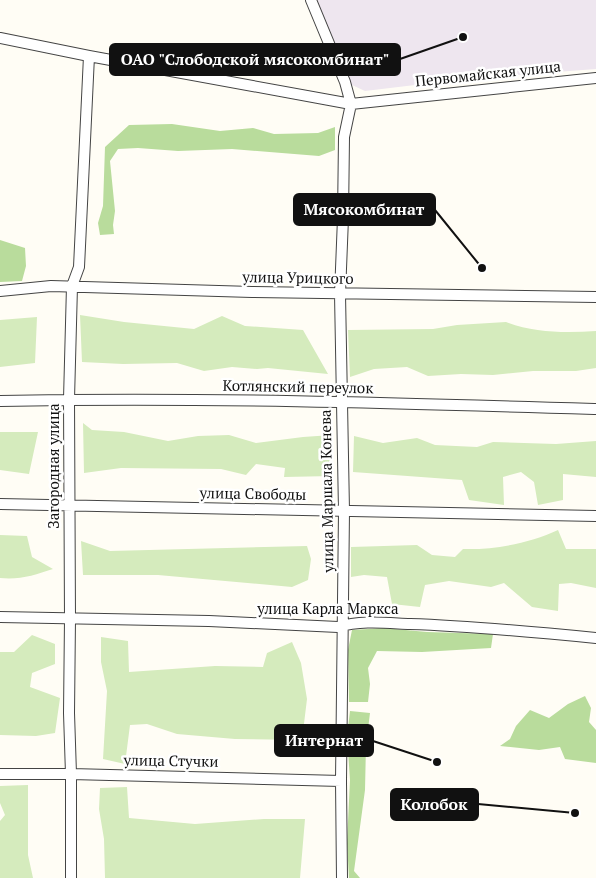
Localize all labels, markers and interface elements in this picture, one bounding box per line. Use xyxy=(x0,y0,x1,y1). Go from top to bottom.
callout: ОАО "Слободской мясокомбинат" xyxy=(110,44,400,75)
text: ОАО "Слободской мясокомбинат" xyxy=(121,48,389,70)
street label: Первомайская улица xyxy=(414,55,562,91)
callout: Мясокомбинат xyxy=(294,194,435,225)
text: Мясокомбинат xyxy=(303,198,425,220)
street label: улица Урицкого xyxy=(241,266,354,288)
street label: Котлянский переулок xyxy=(222,375,374,397)
street label: Загородная улица xyxy=(43,403,63,529)
street label: улица Маршала Конева xyxy=(315,409,337,574)
street label: улица Свободы xyxy=(198,482,307,504)
street label: улица Карла Маркса xyxy=(256,598,399,618)
callout: Интернат xyxy=(275,725,373,756)
text: Интернат xyxy=(285,729,363,751)
street label: улица Стучки xyxy=(122,749,219,771)
callout: Колобок xyxy=(391,789,478,820)
text: Колобок xyxy=(400,793,468,815)

